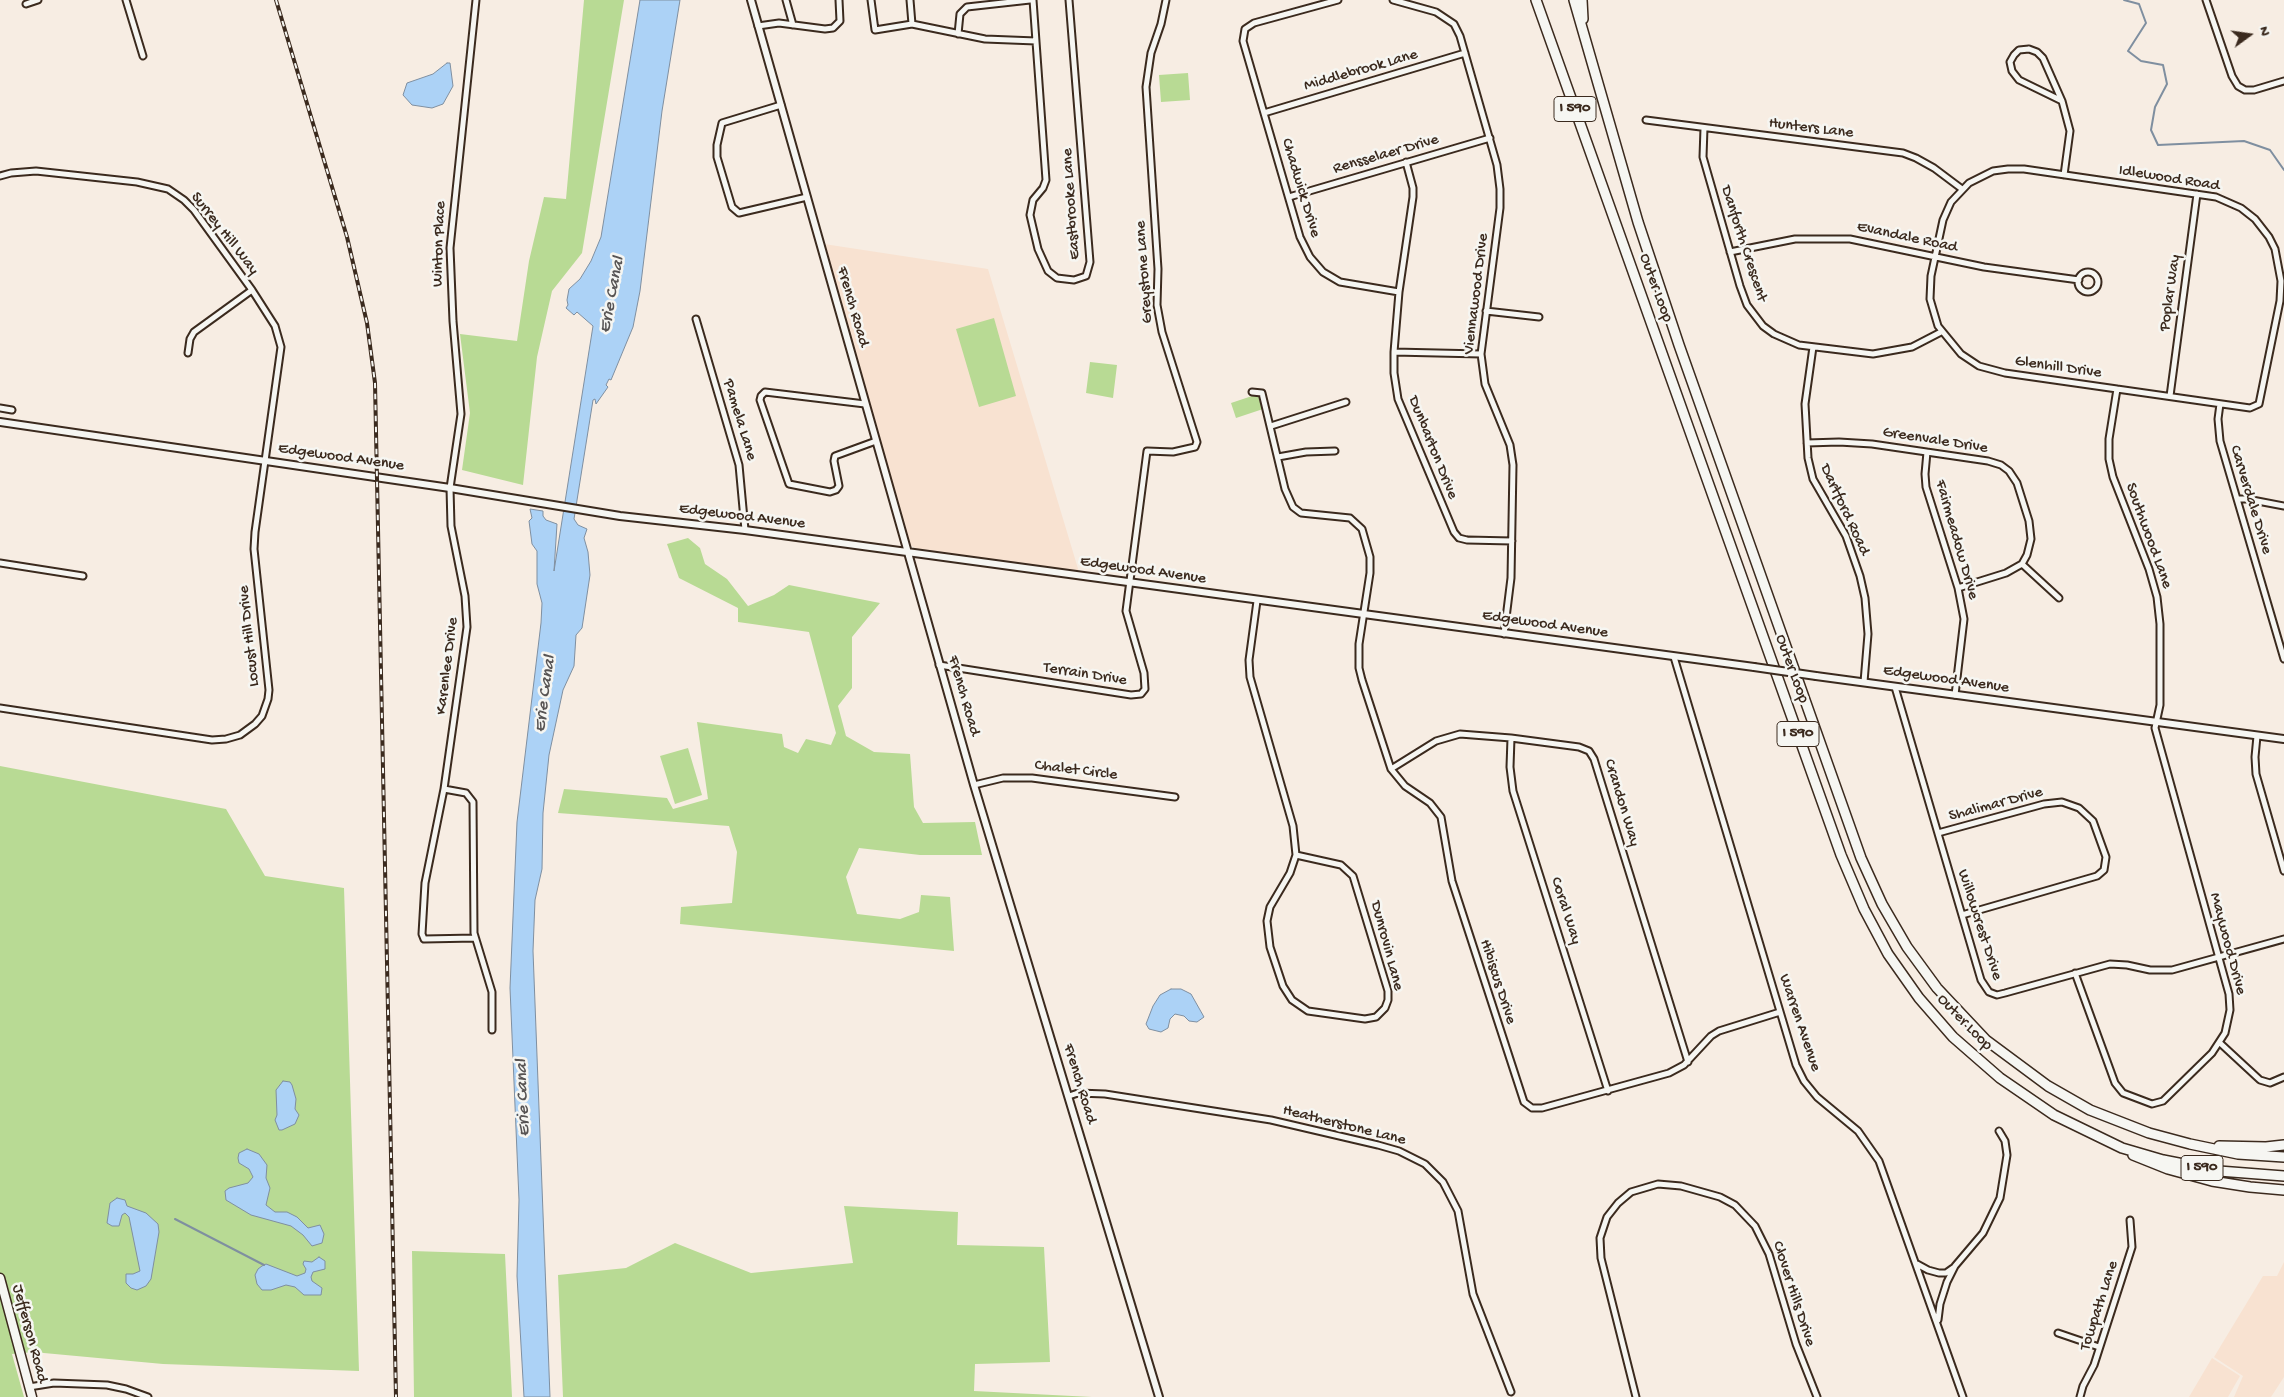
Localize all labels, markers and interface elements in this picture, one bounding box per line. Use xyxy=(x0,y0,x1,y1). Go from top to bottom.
north arrow xyxy=(2224,10,2274,60)
text: N xyxy=(2255,25,2273,38)
street label: Middlebrook Lane xyxy=(1302,46,1420,96)
road number: I 590 xyxy=(1554,96,1596,122)
street label: Hunters Lane xyxy=(1768,114,1854,144)
street label: Rensselaer Drive xyxy=(1331,131,1441,179)
street label: Chadwick Drive xyxy=(1276,136,1324,240)
street label: Eastbrooke Lane xyxy=(1059,148,1085,260)
street label: Idlewood Road xyxy=(2117,162,2221,196)
street label: Danforth Crescent xyxy=(1715,183,1771,305)
street label: Surrey Hill Way xyxy=(186,189,262,279)
street label: Winton Place xyxy=(429,201,451,287)
street label: Evandale Road xyxy=(1855,218,1959,258)
street label: Greystone Lane xyxy=(1132,220,1158,324)
street label: Viennawood Drive xyxy=(1460,232,1494,356)
street label: Outer Loop xyxy=(1634,251,1676,325)
street label: Poplar Way xyxy=(2156,253,2186,333)
water label: Erie Canal xyxy=(595,255,631,335)
street label: French Road xyxy=(831,265,873,349)
street label: Glenhill Drive xyxy=(2013,352,2103,384)
street label: Pamela Lane xyxy=(718,377,760,463)
street label: Dunbarton Drive xyxy=(1403,394,1461,502)
street label: Greenvale Drive xyxy=(1881,423,1989,459)
street label: Edgewood Avenue xyxy=(277,440,405,476)
street label: Carverdale Drive xyxy=(2224,443,2276,557)
street label: Dartford Road xyxy=(1814,461,1874,559)
street label: Fairmeadow Drive xyxy=(1930,478,1982,602)
street label: Southwood Lane xyxy=(2120,481,2176,591)
street label: Edgewood Avenue xyxy=(678,500,806,534)
street label: Edgewood Avenue xyxy=(1079,553,1207,589)
street label: Locust Hill Drive xyxy=(235,584,265,688)
street label: Edgewood Avenue xyxy=(1481,607,1609,643)
street label: Karenlee Drive xyxy=(433,616,463,716)
street label: Outer Loop xyxy=(1770,632,1812,706)
water label: Erie Canal xyxy=(530,654,562,734)
street label: French Road xyxy=(942,654,984,738)
street label: Terrain Drive xyxy=(1042,659,1128,691)
street label: Edgewood Avenue xyxy=(1882,662,2010,698)
road number: I 590 xyxy=(1777,722,1819,746)
street label: Chalet Circle xyxy=(1034,756,1118,786)
street label: Crandon Way xyxy=(1599,757,1643,849)
street label: Shalimar Drive xyxy=(1947,783,2045,827)
street label: Willowcrest Drive xyxy=(1952,867,2006,983)
street label: Coral Way xyxy=(1545,875,1585,947)
street label: Maywood Drive xyxy=(2204,891,2250,997)
street label: Dunrovin Lane xyxy=(1365,899,1407,993)
street label: Hibiscus Drive xyxy=(1474,937,1520,1027)
street label: Warren Avenue xyxy=(1773,972,1825,1074)
street label: Outer Loop xyxy=(1932,991,1996,1055)
street label: French Road xyxy=(1058,1042,1100,1126)
water label: Erie Canal xyxy=(512,1059,536,1137)
street label: Heatherstone Lane xyxy=(1280,1101,1408,1151)
road number: I 590 xyxy=(2181,1156,2223,1180)
street label: Clover Hills Drive xyxy=(1767,1239,1819,1349)
street label: Towpath Lane xyxy=(2076,1259,2124,1353)
street label: Jefferson Road xyxy=(7,1283,51,1385)

